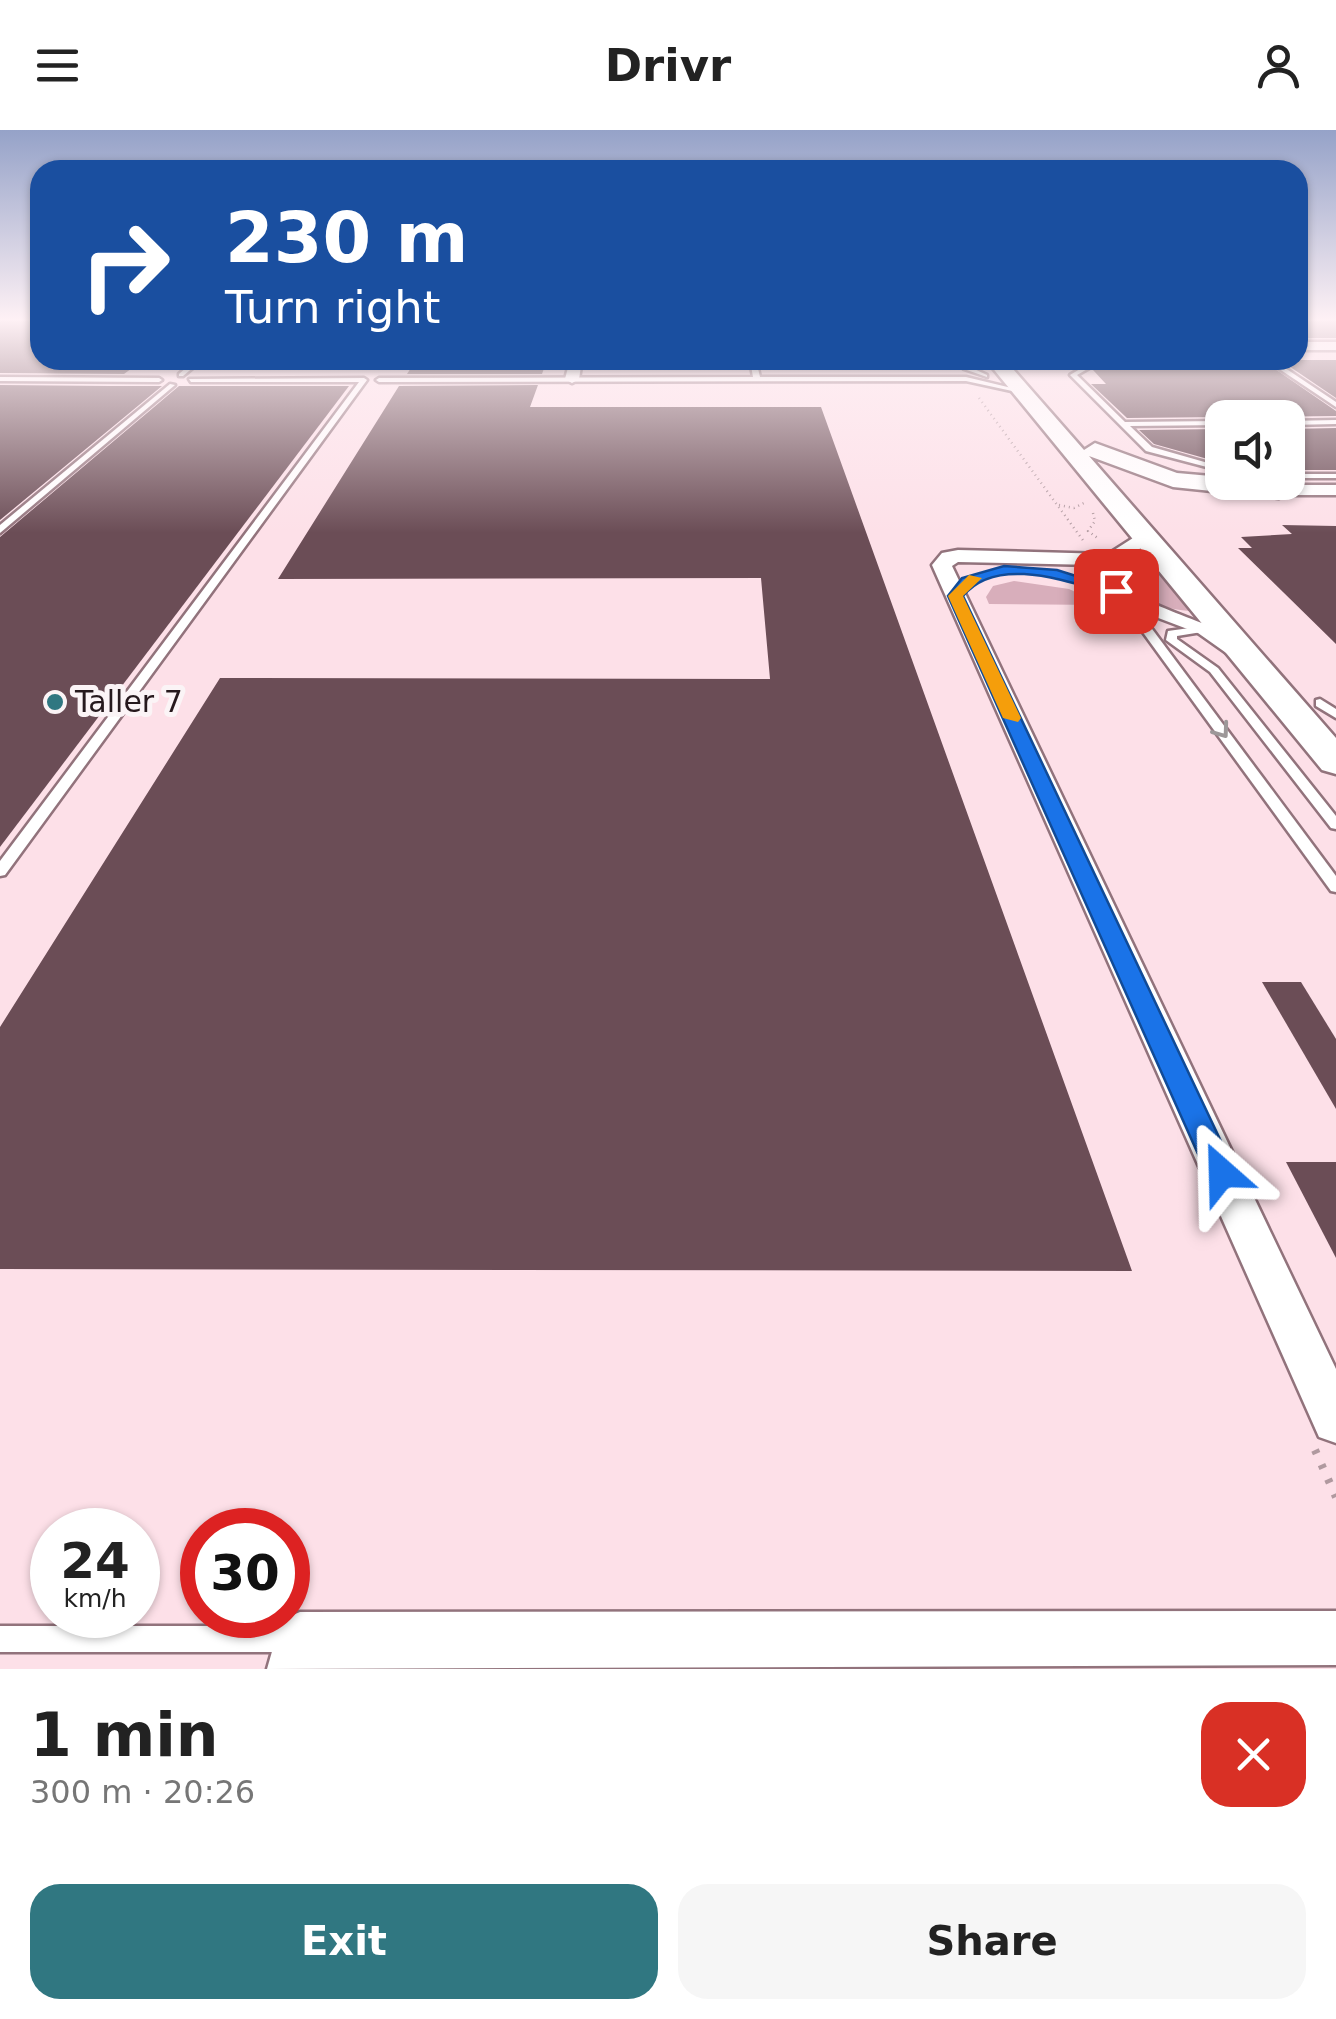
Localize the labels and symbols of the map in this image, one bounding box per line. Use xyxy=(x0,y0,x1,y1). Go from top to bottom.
pin xyxy=(1074,549,1159,634)
place label: Taller 7 xyxy=(74,684,183,719)
marker: Taller 7 xyxy=(44,691,66,713)
one-way arrow xyxy=(1209,719,1228,738)
position arrow xyxy=(1170,1121,1274,1225)
speed limit sign: 30 xyxy=(180,1508,310,1638)

